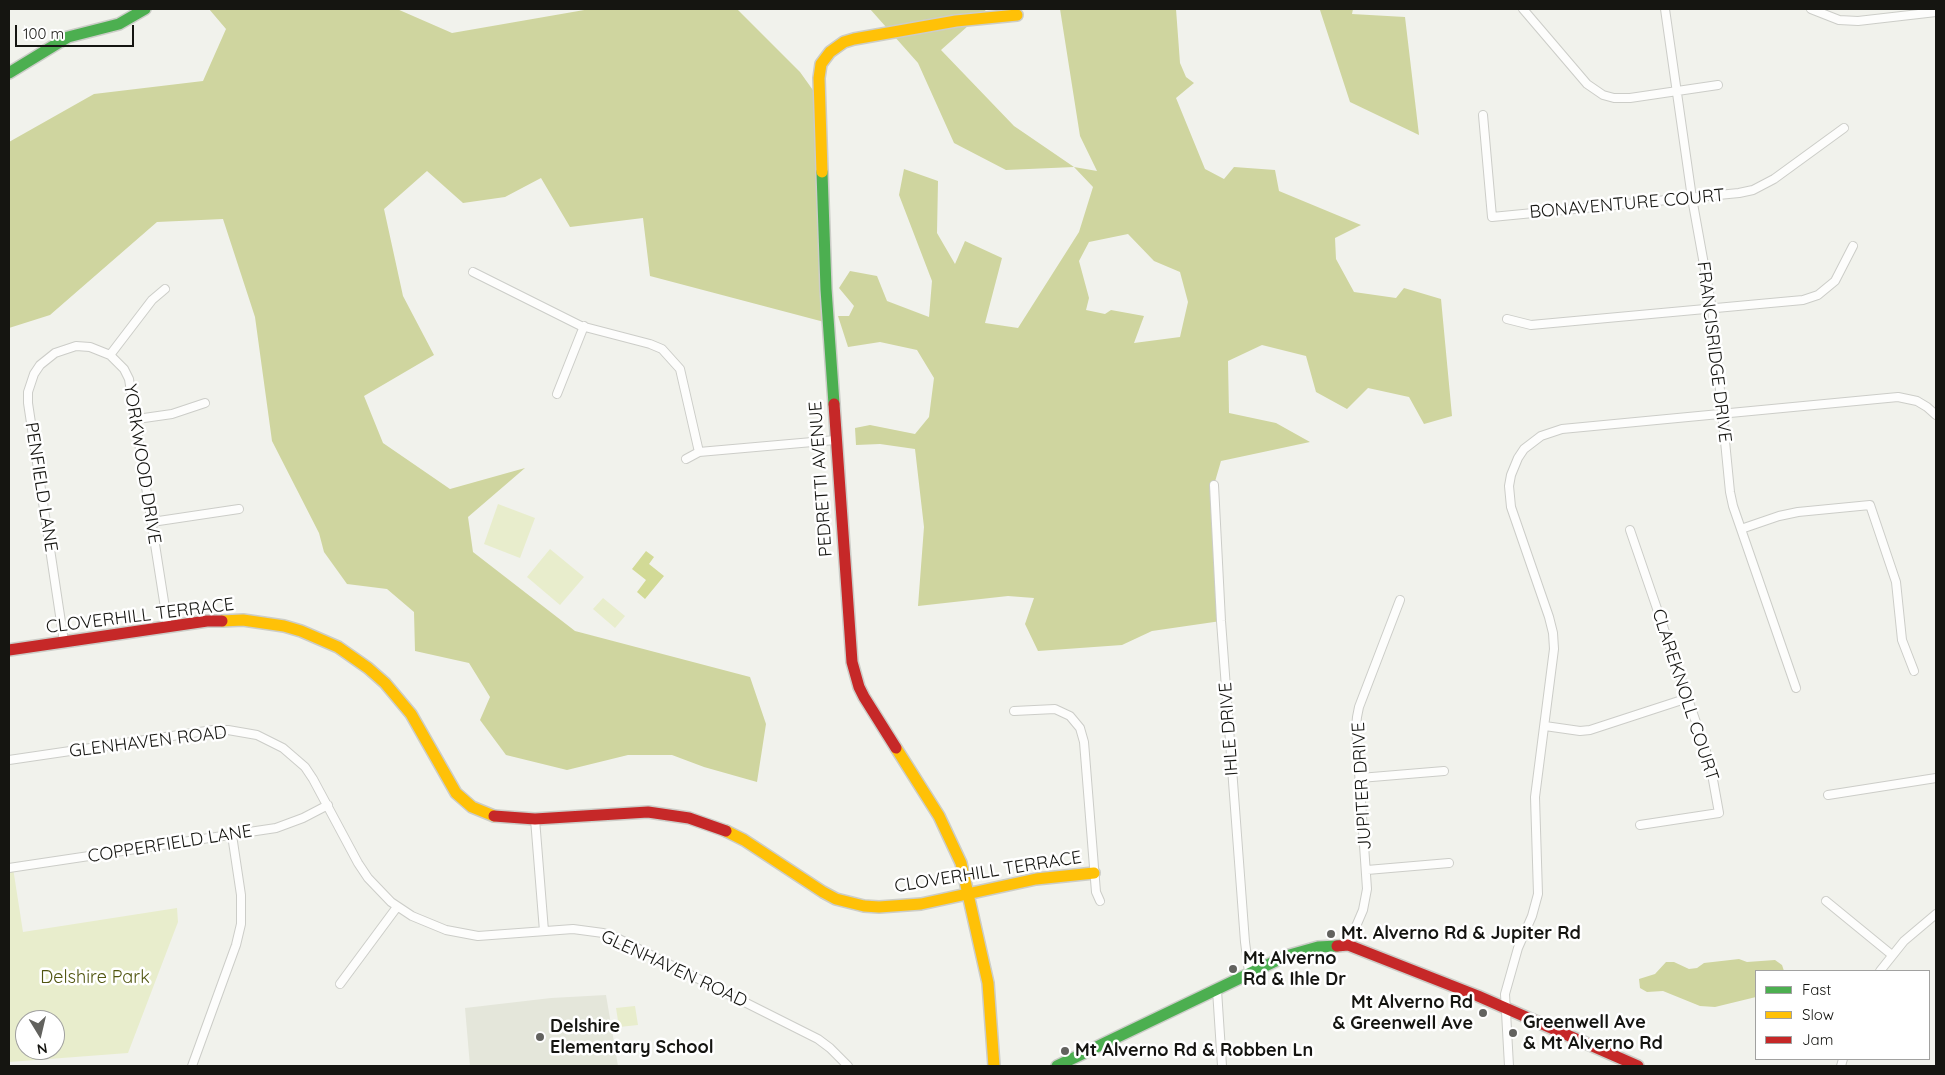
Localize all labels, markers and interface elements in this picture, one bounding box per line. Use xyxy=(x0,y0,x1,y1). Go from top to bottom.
scale bar xyxy=(18,15,136,47)
text: 100 m xyxy=(23,24,64,43)
street label: BONAVENTURE COURT xyxy=(1529,185,1725,223)
street label: FRANCISRIDGE DRIVE xyxy=(1692,260,1736,444)
street label: YORKWOOD DRIVE xyxy=(119,382,165,546)
street label: PEDRETTI AVENUE xyxy=(805,400,837,558)
street label: PENFIELD LANE xyxy=(20,421,62,553)
street label: CLOVERHILL TERRACE xyxy=(45,594,235,638)
street label: CLAREKNOLL COURT xyxy=(1647,606,1723,784)
street label: IHLE DRIVE xyxy=(1215,681,1243,777)
street label: JUPITER DRIVE xyxy=(1348,721,1376,851)
street label: GLENHAVEN ROAD xyxy=(68,722,228,762)
street label: COPPERFIELD LANE xyxy=(86,820,254,868)
street label: CLOVERHILL TERRACE xyxy=(893,847,1083,897)
place label: Mt. Alverno Rd & Jupiter Rd xyxy=(1341,923,1581,945)
street label: GLENHAVEN ROAD xyxy=(598,926,750,1012)
marker: Mt. Alverno Rd & Jupiter Rd xyxy=(1325,928,1337,940)
place label: Mt Alverno Rd & Ihle Dr xyxy=(1243,948,1346,991)
marker: Mt Alverno Rd & Ihle Dr xyxy=(1227,963,1239,975)
park label: Delshire Park xyxy=(40,967,150,989)
legend xyxy=(1755,970,1930,1060)
text: Fast xyxy=(1802,980,1831,999)
place label: Mt Alverno Rd & Greenwell Ave xyxy=(1332,992,1473,1034)
text: Slow xyxy=(1802,1005,1834,1024)
marker: Mt Alverno Rd & Greenwell Ave xyxy=(1477,1007,1489,1019)
north arrow xyxy=(15,1010,65,1060)
place label: Greenwell Ave & Mt Alverno Rd xyxy=(1523,1012,1663,1054)
place label: Delshire Elementary School xyxy=(550,1016,714,1058)
marker: Greenwell Ave & Mt Alverno Rd xyxy=(1507,1027,1519,1039)
text: Jam xyxy=(1802,1030,1833,1049)
marker: Delshire Elementary School xyxy=(534,1031,546,1043)
text: N xyxy=(36,1039,49,1059)
place label: Mt Alverno Rd & Robben Ln xyxy=(1075,1040,1313,1062)
marker: Mt Alverno Rd & Robben Ln xyxy=(1059,1045,1071,1057)

